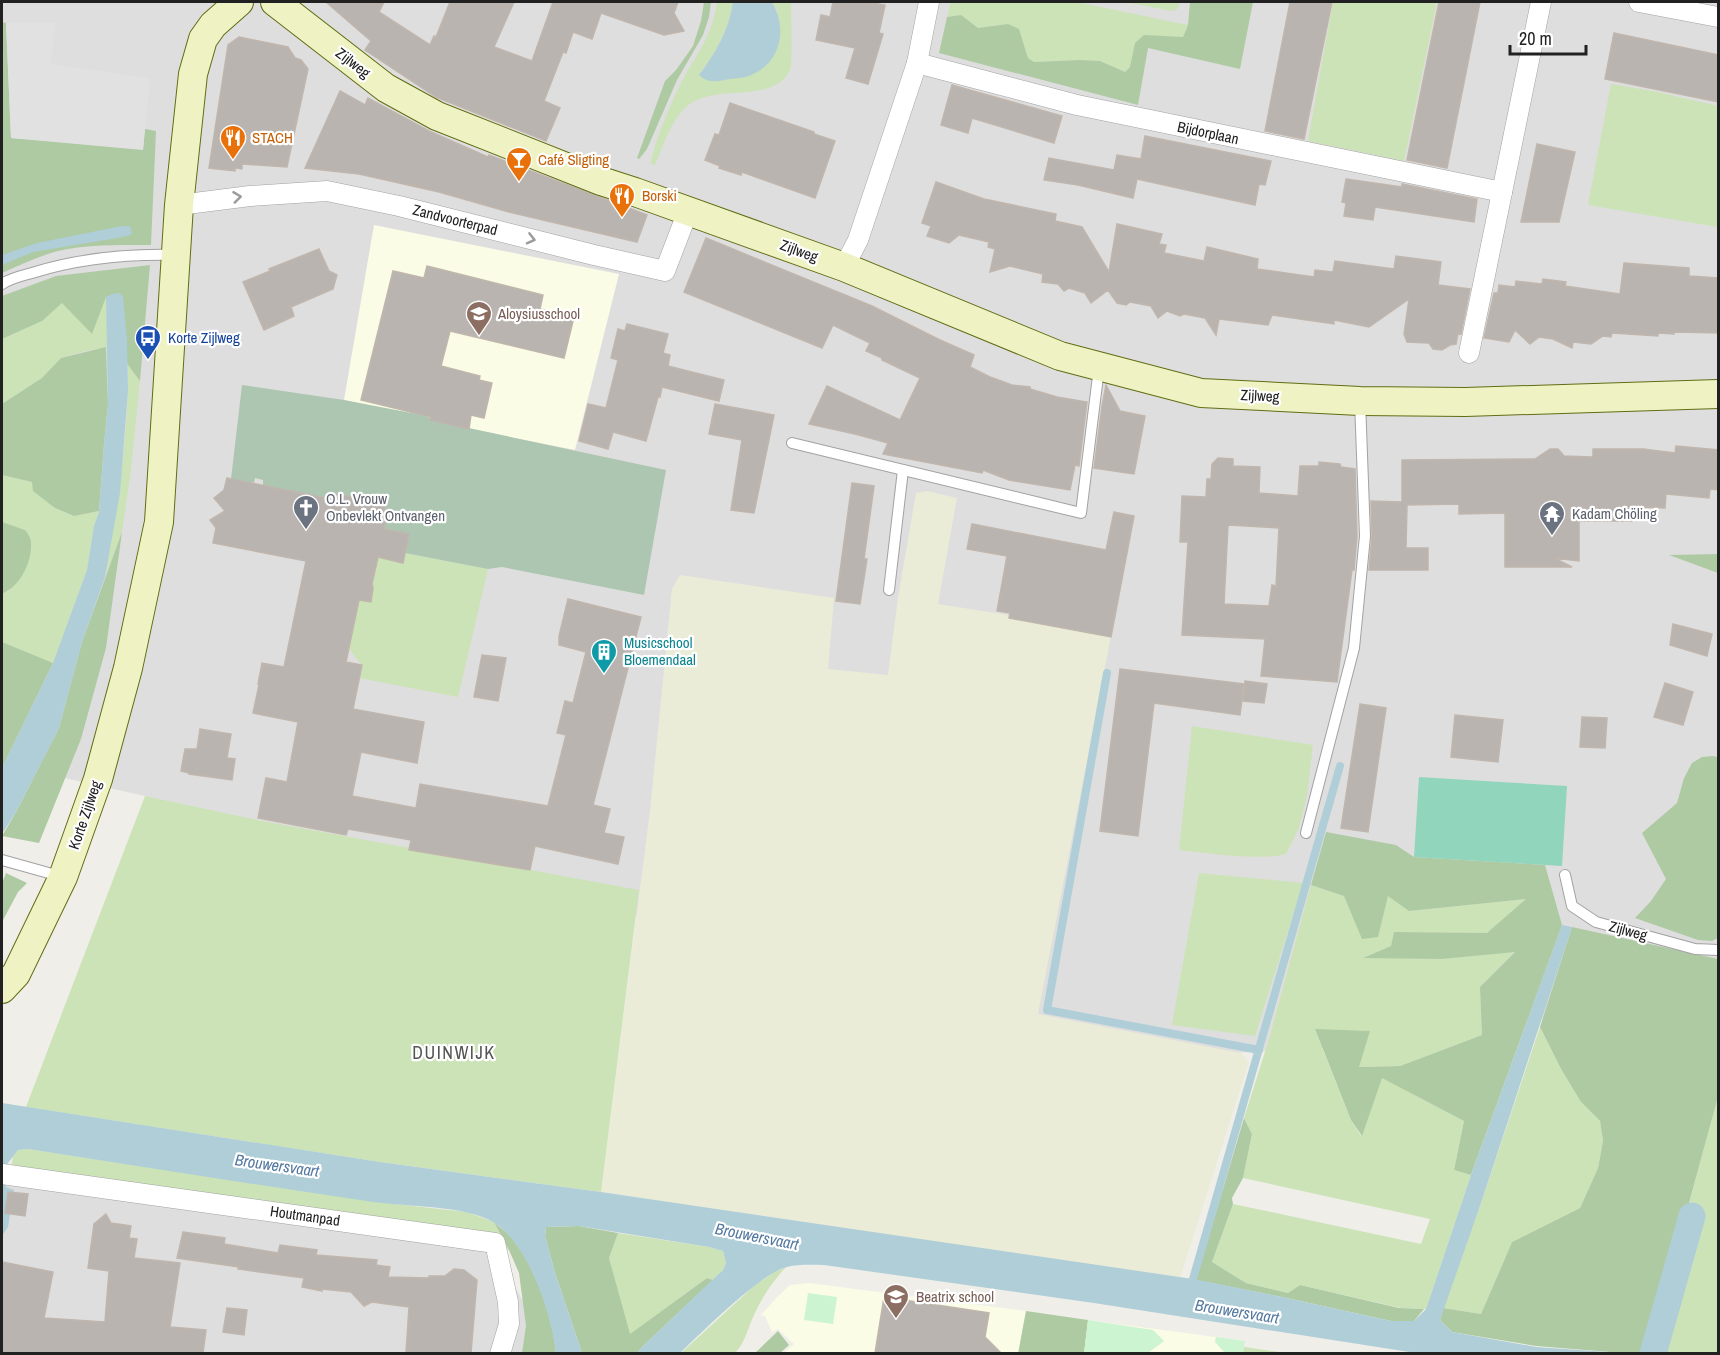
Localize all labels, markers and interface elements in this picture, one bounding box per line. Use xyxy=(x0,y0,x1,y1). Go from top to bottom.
scale bar xyxy=(1510,18,1586,56)
text: 20 m xyxy=(1519,26,1552,51)
street label: Zijlweg xyxy=(331,42,375,83)
street label: Bijdorplaan xyxy=(1175,116,1241,149)
restaurant icon: STACH xyxy=(218,123,248,161)
place label: STACH xyxy=(252,127,293,148)
bar icon: Café Sligting xyxy=(504,145,534,183)
place label: Café Sligting xyxy=(538,149,609,170)
restaurant icon: Borski xyxy=(607,181,637,219)
place label: Borski xyxy=(642,185,677,206)
one-way arrow xyxy=(233,192,242,204)
street label: Zandvoorterpad xyxy=(410,199,500,240)
one-way arrow xyxy=(526,232,536,245)
street label: Zijlweg xyxy=(777,234,821,267)
school or university icon: Aloysiusschool xyxy=(464,299,494,337)
place label: Aloysiusschool xyxy=(497,303,580,324)
bus stop icon: Korte Zijlweg xyxy=(133,323,163,361)
place label: Korte Zijlweg xyxy=(168,327,240,348)
street label: Zijlweg xyxy=(1240,384,1280,407)
place label: O.L. Vrouw Onbevlekt Ontvangen xyxy=(326,488,445,526)
church icon: O.L. Vrouw Onbevlekt Ontvangen xyxy=(291,493,321,531)
temple icon: Kadam Chöling xyxy=(1537,499,1567,537)
place label: Kadam Chöling xyxy=(1572,503,1657,524)
place label: Musicschool Bloemendaal xyxy=(624,632,696,670)
building icon: Musicschool Bloemendaal xyxy=(589,637,619,675)
street label: Korte Zijlweg xyxy=(63,777,106,852)
street label: Zijlweg xyxy=(1607,915,1650,946)
district label: DUINWIJK xyxy=(412,1040,496,1065)
water label: Brouwersvaart xyxy=(234,1148,321,1182)
street label: Houtmanpad xyxy=(269,1200,341,1231)
water label: Brouwersvaart xyxy=(713,1217,801,1255)
school or university icon: Beatrix school xyxy=(881,1282,911,1320)
place label: Beatrix school xyxy=(916,1286,994,1307)
water label: Brouwersvaart xyxy=(1194,1294,1281,1329)

